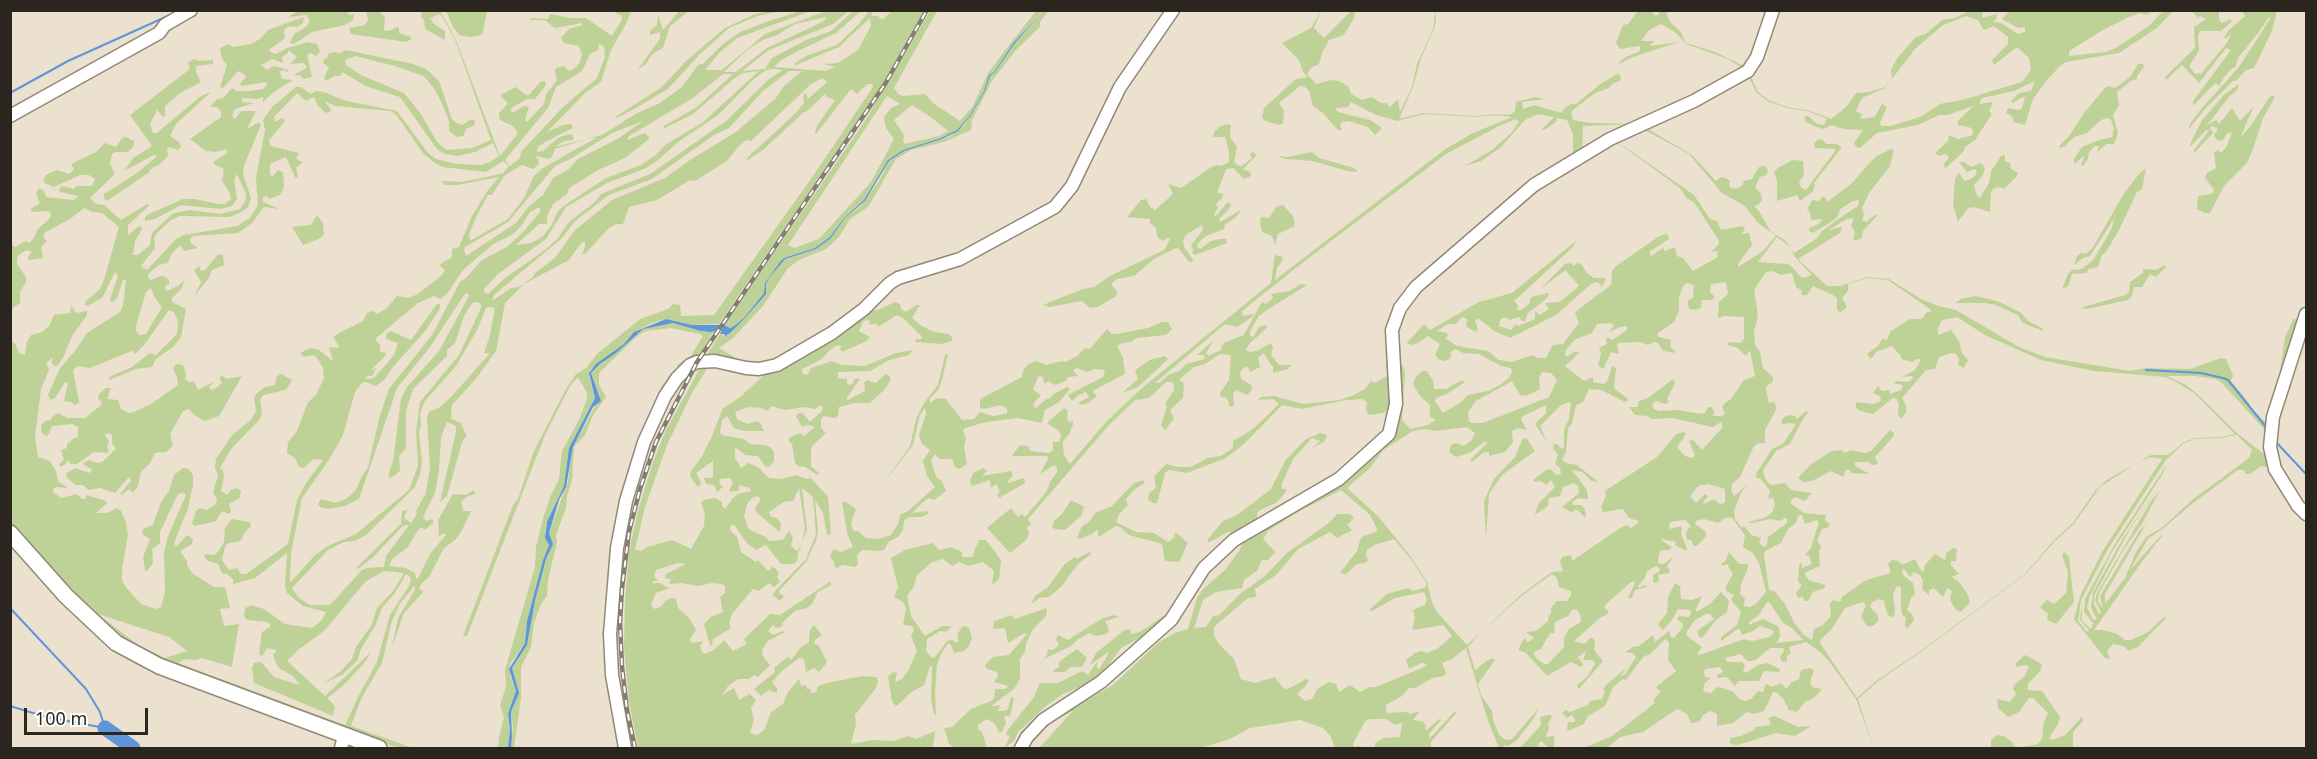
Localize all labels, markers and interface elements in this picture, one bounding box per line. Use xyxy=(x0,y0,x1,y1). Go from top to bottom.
scale bar xyxy=(27,696,152,734)
text: 100 m xyxy=(35,706,87,730)

